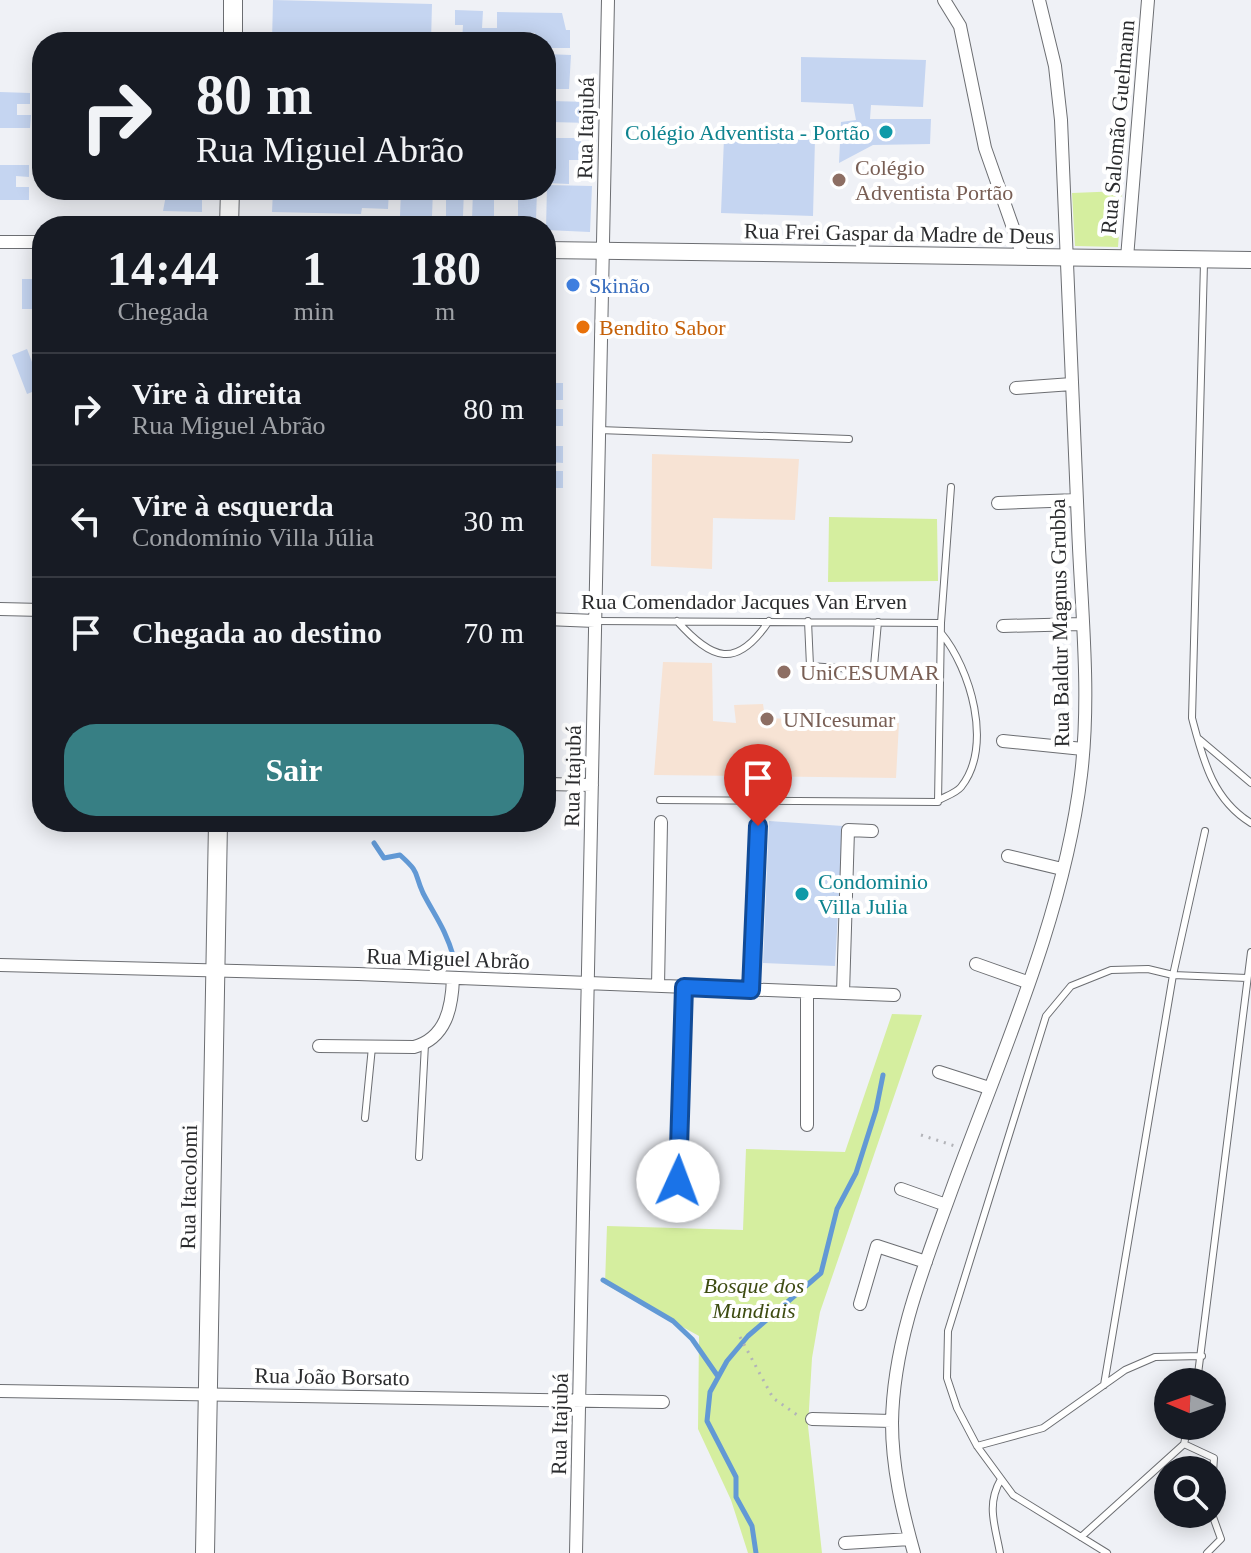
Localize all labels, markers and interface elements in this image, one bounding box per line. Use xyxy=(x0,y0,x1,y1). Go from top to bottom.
street label: Rua Salomão Guelmann xyxy=(1096,19,1139,235)
icon: right xyxy=(64,64,168,168)
text: 80 m xyxy=(196,64,313,126)
street label: Rua Itajubá xyxy=(572,77,599,179)
place label: Colégio Adventista - Portão xyxy=(625,120,870,145)
marker: Colégio Adventista - Portão xyxy=(877,123,895,141)
text: Rua Miguel Abrão xyxy=(196,130,464,170)
place label: Colégio Adventista Portão xyxy=(855,155,1013,205)
marker: Colégio Adventista Portão xyxy=(830,171,848,189)
street label: Rua Frei Gaspar da Madre de Deus xyxy=(744,218,1054,249)
text: 14:44 xyxy=(107,242,219,295)
text: 1 xyxy=(302,242,326,295)
text: 180 xyxy=(409,242,481,295)
place label: Skinão xyxy=(589,273,650,298)
marker: Skinão xyxy=(564,276,582,294)
text: Chegada xyxy=(117,297,208,326)
text: min xyxy=(294,297,334,326)
text: m xyxy=(435,297,455,326)
place label: Bendito Sabor xyxy=(599,315,726,340)
marker: Bendito Sabor xyxy=(574,318,592,336)
text: Vire à direita xyxy=(132,377,301,410)
icon: right xyxy=(64,387,108,431)
text: 80 m xyxy=(463,392,524,425)
text: Rua Miguel Abrão xyxy=(132,411,326,440)
text: Vire à esquerda xyxy=(132,489,334,522)
street label: Rua Baldur Magnus Grubba xyxy=(1045,498,1074,748)
icon: left xyxy=(64,499,108,543)
text: 30 m xyxy=(463,504,524,537)
text: Condomínio Villa Júlia xyxy=(132,523,374,552)
street label: Rua Comendador Jacques Van Erven xyxy=(581,589,907,614)
icon: arrive xyxy=(64,611,108,655)
text: Chegada ao destino xyxy=(132,616,382,649)
text: 70 m xyxy=(463,616,524,649)
place label: UniCESUMAR xyxy=(800,660,940,685)
marker: UniCESUMAR xyxy=(775,663,793,681)
place label: UNIcesumar xyxy=(783,707,896,732)
marker: UNIcesumar xyxy=(758,710,776,728)
button: Sair xyxy=(64,724,524,816)
street label: Rua Itajubá xyxy=(559,725,586,827)
pin xyxy=(724,744,792,826)
icon: arrive xyxy=(736,756,780,800)
place label: Condominio Villa Julia xyxy=(818,869,928,919)
marker: Condominio Villa Julia xyxy=(793,885,811,903)
street label: Rua Miguel Abrão xyxy=(366,943,530,974)
street label: Rua Itacolomi xyxy=(175,1124,202,1250)
position arrow xyxy=(636,1139,720,1223)
park label: Bosque dos Mundiais xyxy=(704,1273,804,1323)
street label: Rua João Borsato xyxy=(254,1363,410,1390)
north arrow xyxy=(1154,1368,1226,1440)
map controls xyxy=(1154,1368,1226,1528)
street label: Rua Itajubá xyxy=(546,1373,573,1475)
button: search xyxy=(1154,1456,1226,1528)

